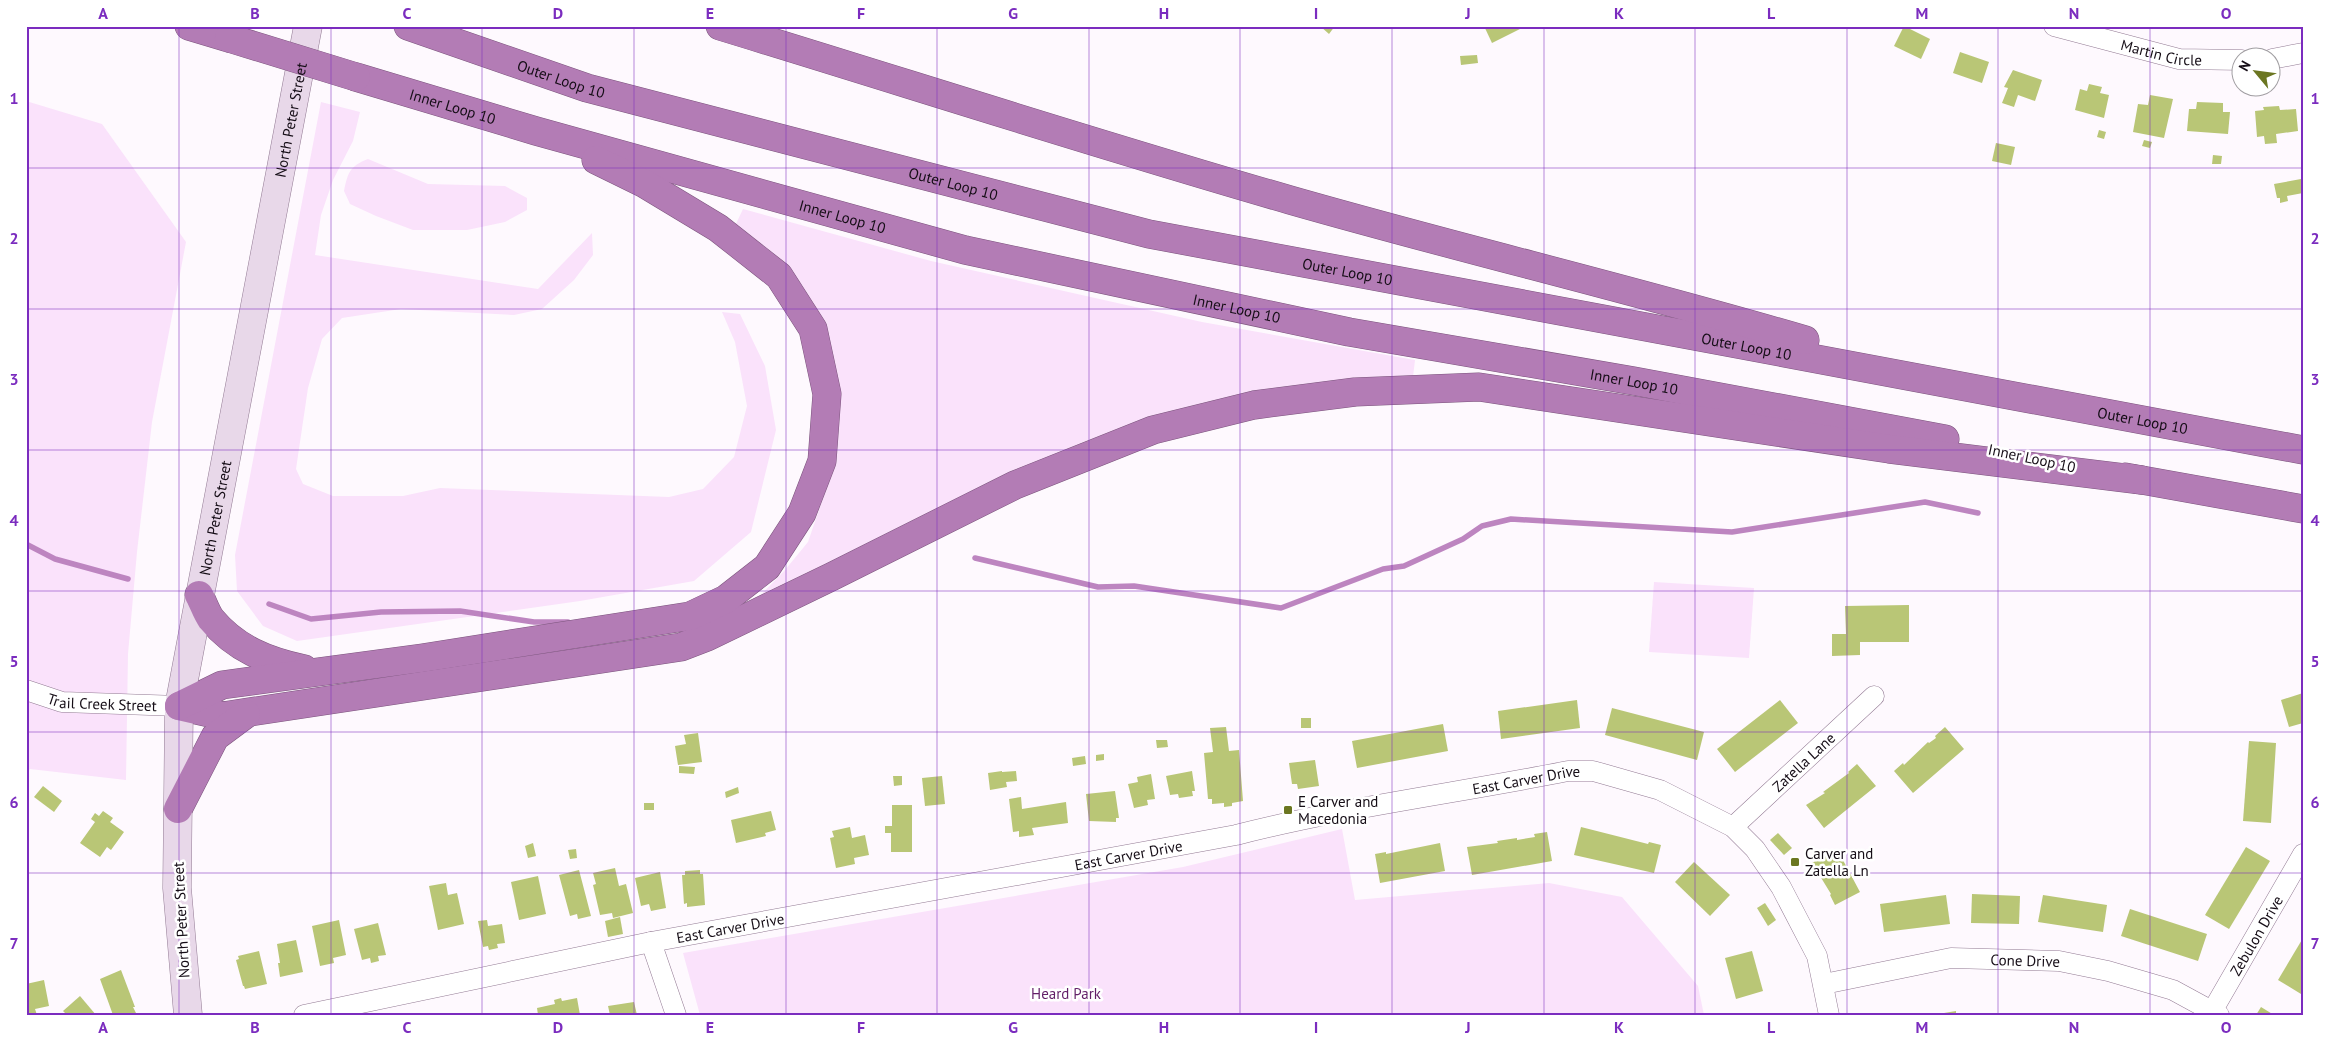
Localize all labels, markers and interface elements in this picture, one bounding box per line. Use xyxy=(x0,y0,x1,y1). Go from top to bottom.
text: A xyxy=(98,3,108,23)
text: B xyxy=(250,3,260,23)
text: C xyxy=(403,3,412,23)
text: D xyxy=(553,3,563,23)
text: E xyxy=(706,3,714,23)
text: F xyxy=(857,3,865,23)
text: G xyxy=(1008,3,1018,23)
text: H xyxy=(1159,3,1169,23)
text: I xyxy=(1314,3,1318,23)
text: J xyxy=(1464,3,1471,23)
text: K xyxy=(1614,3,1624,23)
text: L xyxy=(1767,3,1776,23)
text: M xyxy=(1916,3,1928,23)
text: N xyxy=(2069,3,2079,23)
text: O xyxy=(2221,3,2232,23)
street label: Martin Circle xyxy=(2119,35,2202,69)
north arrow xyxy=(2232,48,2282,98)
street label: Outer Loop 10 xyxy=(515,55,607,102)
text: N xyxy=(2235,57,2255,74)
street label: North Peter Street xyxy=(270,61,310,179)
street label: Inner Loop 10 xyxy=(407,84,498,128)
text: 1 xyxy=(9,88,19,108)
text: 1 xyxy=(2310,88,2320,108)
street label: Outer Loop 10 xyxy=(907,162,1000,204)
street label: Inner Loop 10 xyxy=(797,195,888,237)
text: 2 xyxy=(9,228,19,248)
text: 2 xyxy=(2310,228,2320,248)
street label: Outer Loop 10 xyxy=(1301,253,1394,289)
street label: Inner Loop 10 xyxy=(1191,289,1282,327)
street label: Outer Loop 10 xyxy=(1700,328,1793,364)
street label: Inner Loop 10 xyxy=(1589,364,1680,399)
text: 3 xyxy=(9,369,19,389)
text: 3 xyxy=(2310,369,2320,389)
street label: Outer Loop 10 xyxy=(2096,402,2189,438)
street label: Inner Loop 10 xyxy=(1987,439,2077,477)
street label: North Peter Street xyxy=(194,459,235,577)
text: 4 xyxy=(9,510,19,530)
text: 4 xyxy=(2310,510,2320,530)
text: 5 xyxy=(9,651,19,671)
text: 5 xyxy=(2310,651,2320,671)
street label: Trail Creek Street xyxy=(45,688,157,715)
street label: Zatella Lane xyxy=(1768,728,1839,795)
street label: East Carver Drive xyxy=(1471,762,1580,798)
text: 6 xyxy=(9,792,19,812)
place label: E Carver and Macedonia xyxy=(1298,792,1378,828)
text: 6 xyxy=(2310,792,2320,812)
marker: E Carver and Macedonia xyxy=(1282,804,1294,816)
street label: East Carver Drive xyxy=(1073,835,1184,874)
place label: Carver and Zatella Ln xyxy=(1805,844,1873,880)
marker: Carver and Zatella Ln xyxy=(1789,856,1801,868)
street label: North Peter Street xyxy=(168,861,194,979)
street label: Zebulon Drive xyxy=(2225,892,2287,979)
street label: East Carver Drive xyxy=(675,908,786,947)
text: 7 xyxy=(9,933,19,953)
text: 7 xyxy=(2310,933,2320,953)
street label: Cone Drive xyxy=(1990,950,2060,971)
park label: Heard Park xyxy=(1031,984,1102,1003)
text: A xyxy=(98,1017,108,1037)
text: B xyxy=(250,1017,260,1037)
text: C xyxy=(403,1017,412,1037)
text: D xyxy=(553,1017,563,1037)
text: E xyxy=(706,1017,714,1037)
text: F xyxy=(857,1017,865,1037)
text: G xyxy=(1008,1017,1018,1037)
text: H xyxy=(1159,1017,1169,1037)
text: I xyxy=(1314,1017,1318,1037)
text: J xyxy=(1464,1017,1471,1037)
text: K xyxy=(1614,1017,1624,1037)
text: L xyxy=(1767,1017,1776,1037)
text: M xyxy=(1916,1017,1928,1037)
text: N xyxy=(2069,1017,2079,1037)
text: O xyxy=(2221,1017,2232,1037)

